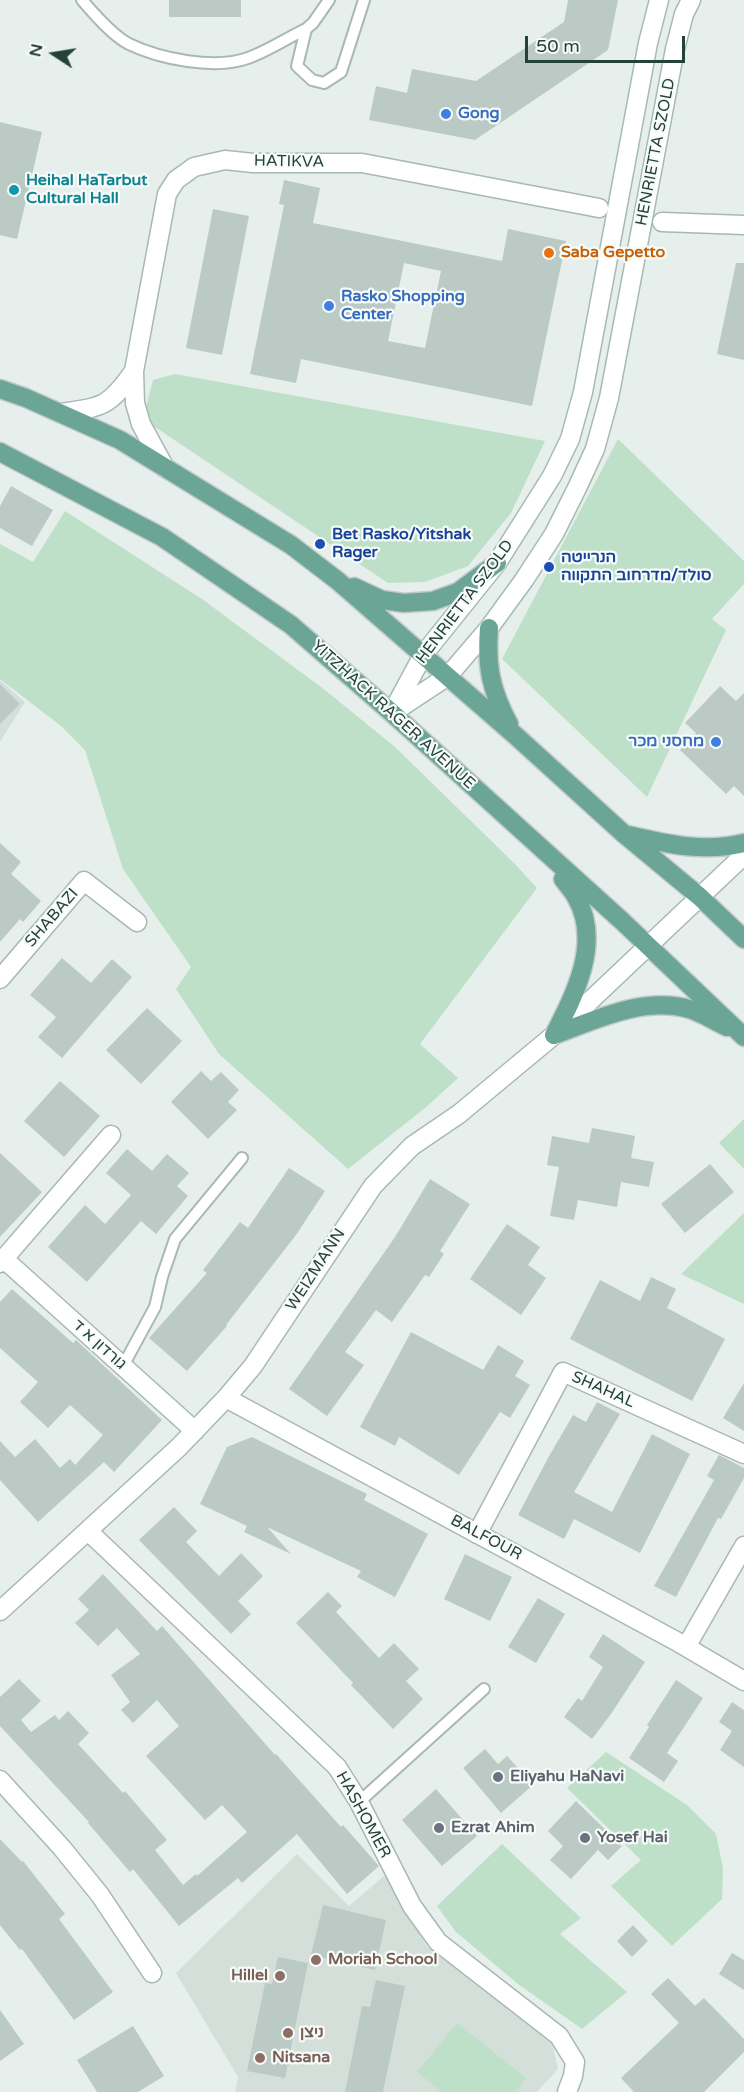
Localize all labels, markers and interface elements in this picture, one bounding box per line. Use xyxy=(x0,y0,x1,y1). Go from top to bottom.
north arrow xyxy=(24,24,84,84)
scale bar xyxy=(528,24,688,62)
text: 50 m xyxy=(536,35,580,57)
text: N xyxy=(25,42,48,59)
street label: HENRIETTA SZOLD xyxy=(632,76,680,228)
place label: Gong xyxy=(458,104,500,124)
marker: Gong xyxy=(439,107,453,121)
street label: HATIKVA xyxy=(254,152,324,172)
place label: Heihal HaTarbut Cultural Hall xyxy=(26,171,147,209)
marker: Heihal HaTarbut Cultural Hall xyxy=(7,183,21,197)
place label: Saba Gepetto xyxy=(561,243,665,263)
marker: Saba Gepetto xyxy=(542,246,556,260)
place label: Rasko Shopping Center xyxy=(341,287,465,325)
marker: Rasko Shopping Center xyxy=(322,299,336,313)
place label: Bet Rasko/Yitshak Rager xyxy=(332,525,471,563)
street label: HENRIETTA SZOLD xyxy=(412,536,518,668)
marker: Bet Rasko/Yitshak Rager xyxy=(313,537,327,551)
place label: הנרייטה סולד/מדרחוב התקווה xyxy=(561,548,711,586)
marker: הנרייטה סולד/מדרחוב התקווה xyxy=(542,560,556,574)
street label: YITZHACK RAGER AVENUE xyxy=(307,637,479,793)
place label: מחסני מכר xyxy=(628,732,704,752)
marker: מחסני מכר xyxy=(709,735,723,749)
street label: SHABAZI xyxy=(21,885,83,951)
street label: WEIZMANN xyxy=(282,1225,350,1315)
street label: גורדון א ד xyxy=(68,1316,130,1374)
street label: SHAHAL xyxy=(568,1368,638,1412)
street label: BALFOUR xyxy=(447,1511,525,1565)
place label: Eliyahu HaNavi xyxy=(510,1767,624,1787)
street label: HASHOMER xyxy=(331,1768,395,1862)
marker: Eliyahu HaNavi xyxy=(491,1770,505,1784)
place label: Ezrat Ahim xyxy=(451,1818,535,1838)
marker: Ezrat Ahim xyxy=(432,1821,446,1835)
place label: Yosef Hai xyxy=(597,1828,668,1848)
marker: Yosef Hai xyxy=(578,1831,592,1845)
place label: Moriah School xyxy=(328,1950,438,1970)
marker: Moriah School xyxy=(309,1953,323,1967)
place label: Hillel xyxy=(231,1966,268,1986)
marker: Hillel xyxy=(273,1969,287,1983)
place label: ניצן xyxy=(300,2023,324,2043)
marker: ניצן xyxy=(281,2026,295,2040)
place label: Nitsana xyxy=(272,2048,330,2068)
marker: Nitsana xyxy=(253,2051,267,2065)

